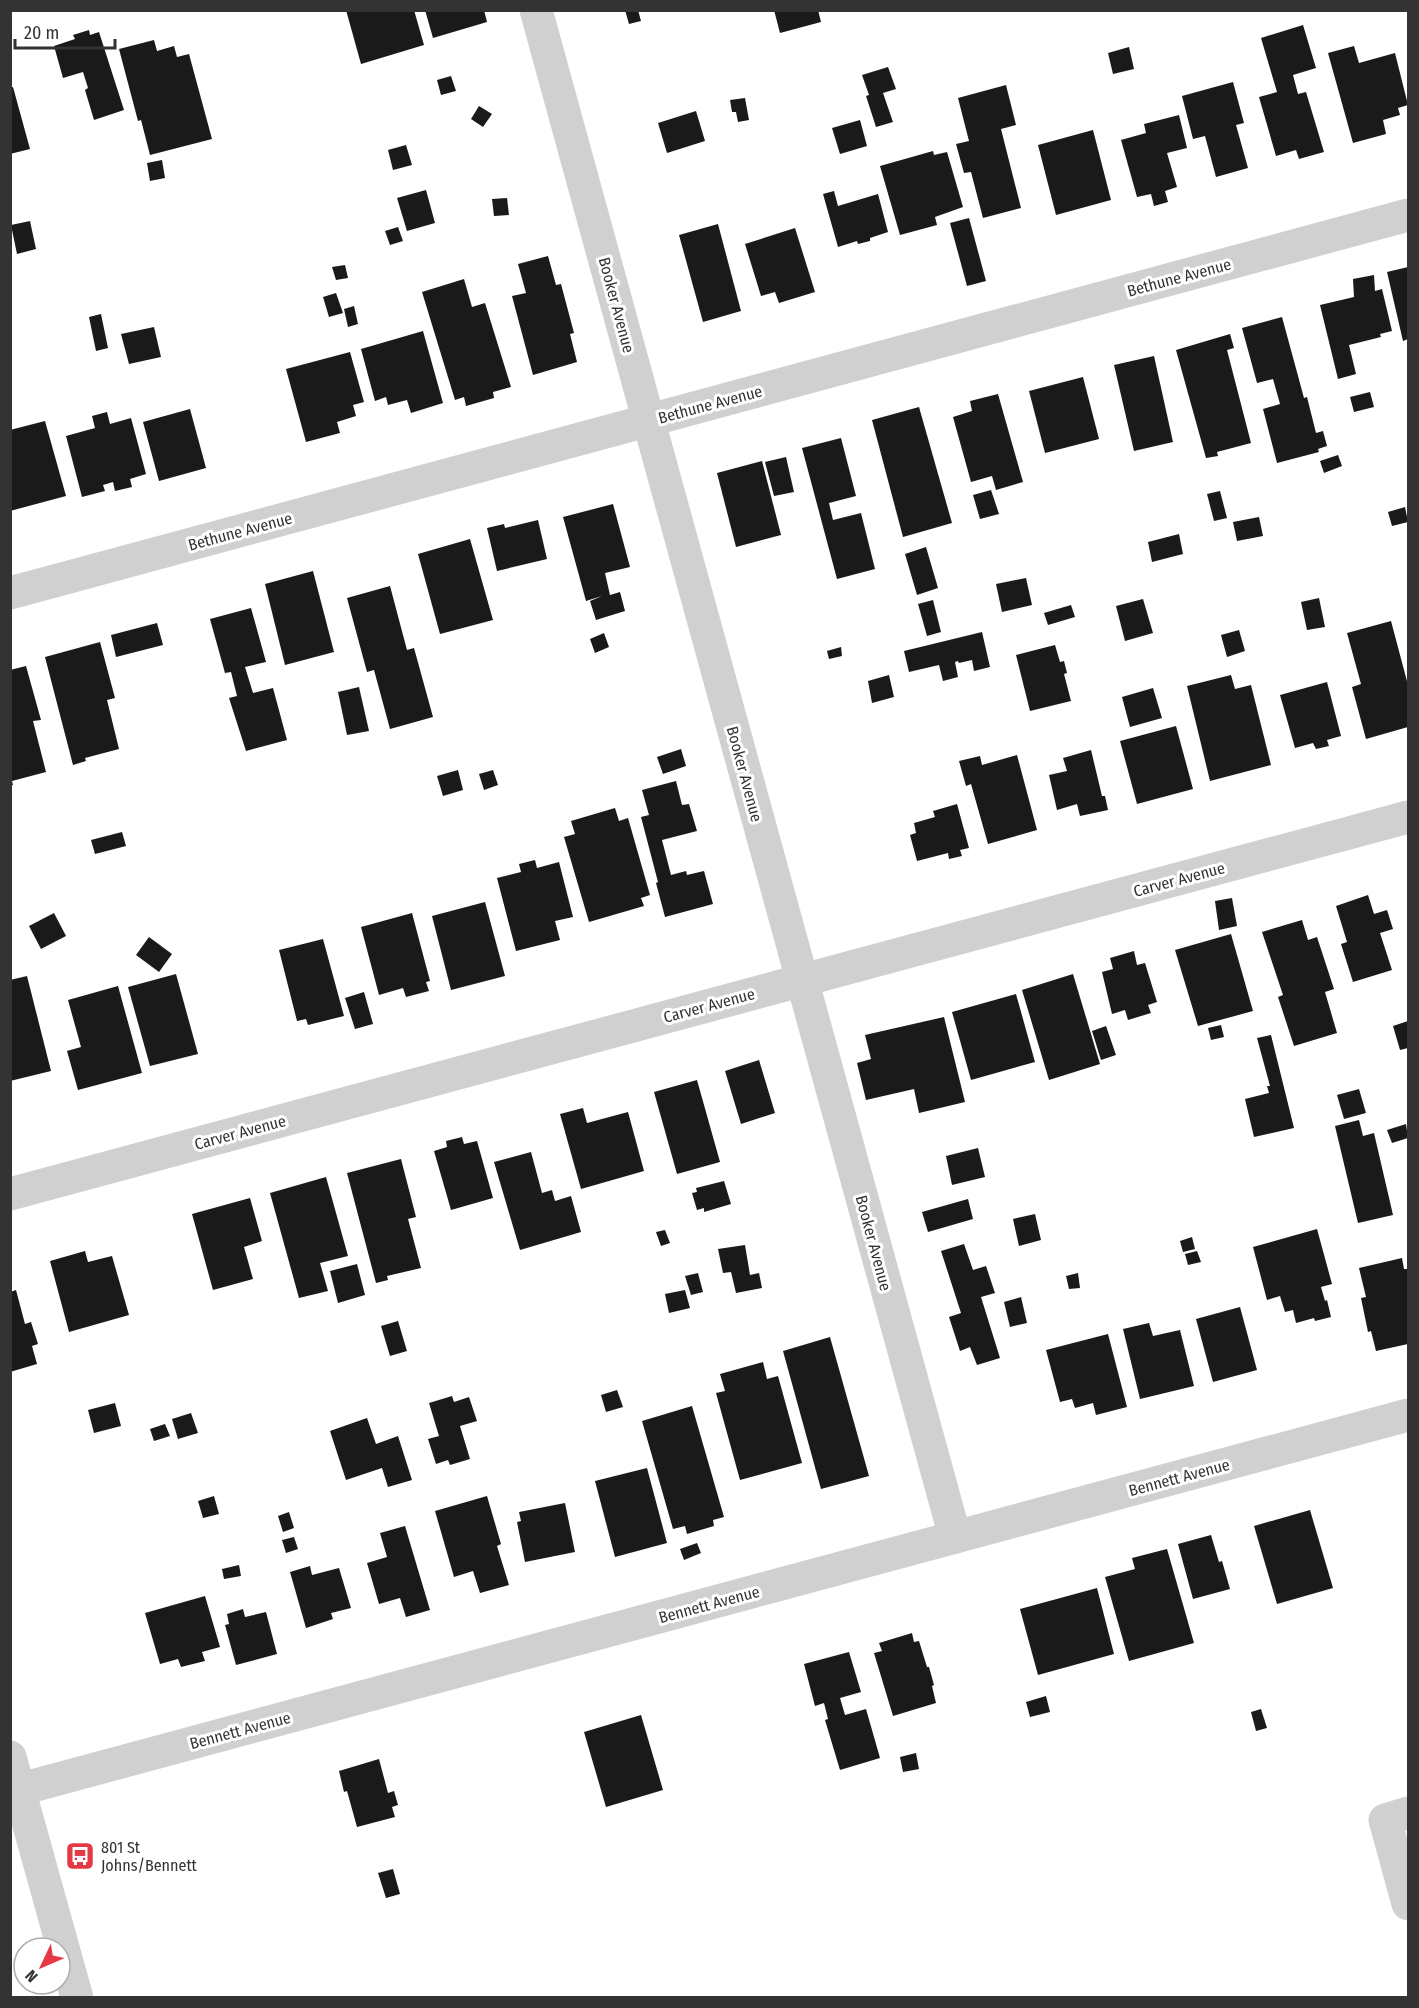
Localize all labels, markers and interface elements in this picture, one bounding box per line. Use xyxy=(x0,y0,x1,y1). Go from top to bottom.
scale bar xyxy=(15,12,116,50)
text: 20 m xyxy=(24,22,59,44)
street label: Bethune Avenue xyxy=(1125,254,1233,300)
street label: Booker Avenue xyxy=(595,255,638,355)
street label: Bethune Avenue xyxy=(656,381,764,427)
street label: Bethune Avenue xyxy=(186,508,294,554)
street label: Booker Avenue xyxy=(723,724,766,824)
street label: Carver Avenue xyxy=(1131,858,1227,901)
street label: Carver Avenue xyxy=(661,984,757,1027)
street label: Carver Avenue xyxy=(192,1111,288,1154)
street label: Booker Avenue xyxy=(852,1193,895,1293)
street label: Bennett Avenue xyxy=(1127,1455,1232,1500)
street label: Bennett Avenue xyxy=(657,1582,762,1627)
street label: Bennett Avenue xyxy=(188,1708,293,1753)
place label: 801 St Johns/Bennett xyxy=(101,1838,198,1875)
bus stop icon: 801 St Johns/Bennett xyxy=(64,1840,96,1872)
north arrow xyxy=(12,1936,72,1996)
text: N xyxy=(21,1966,42,1986)

